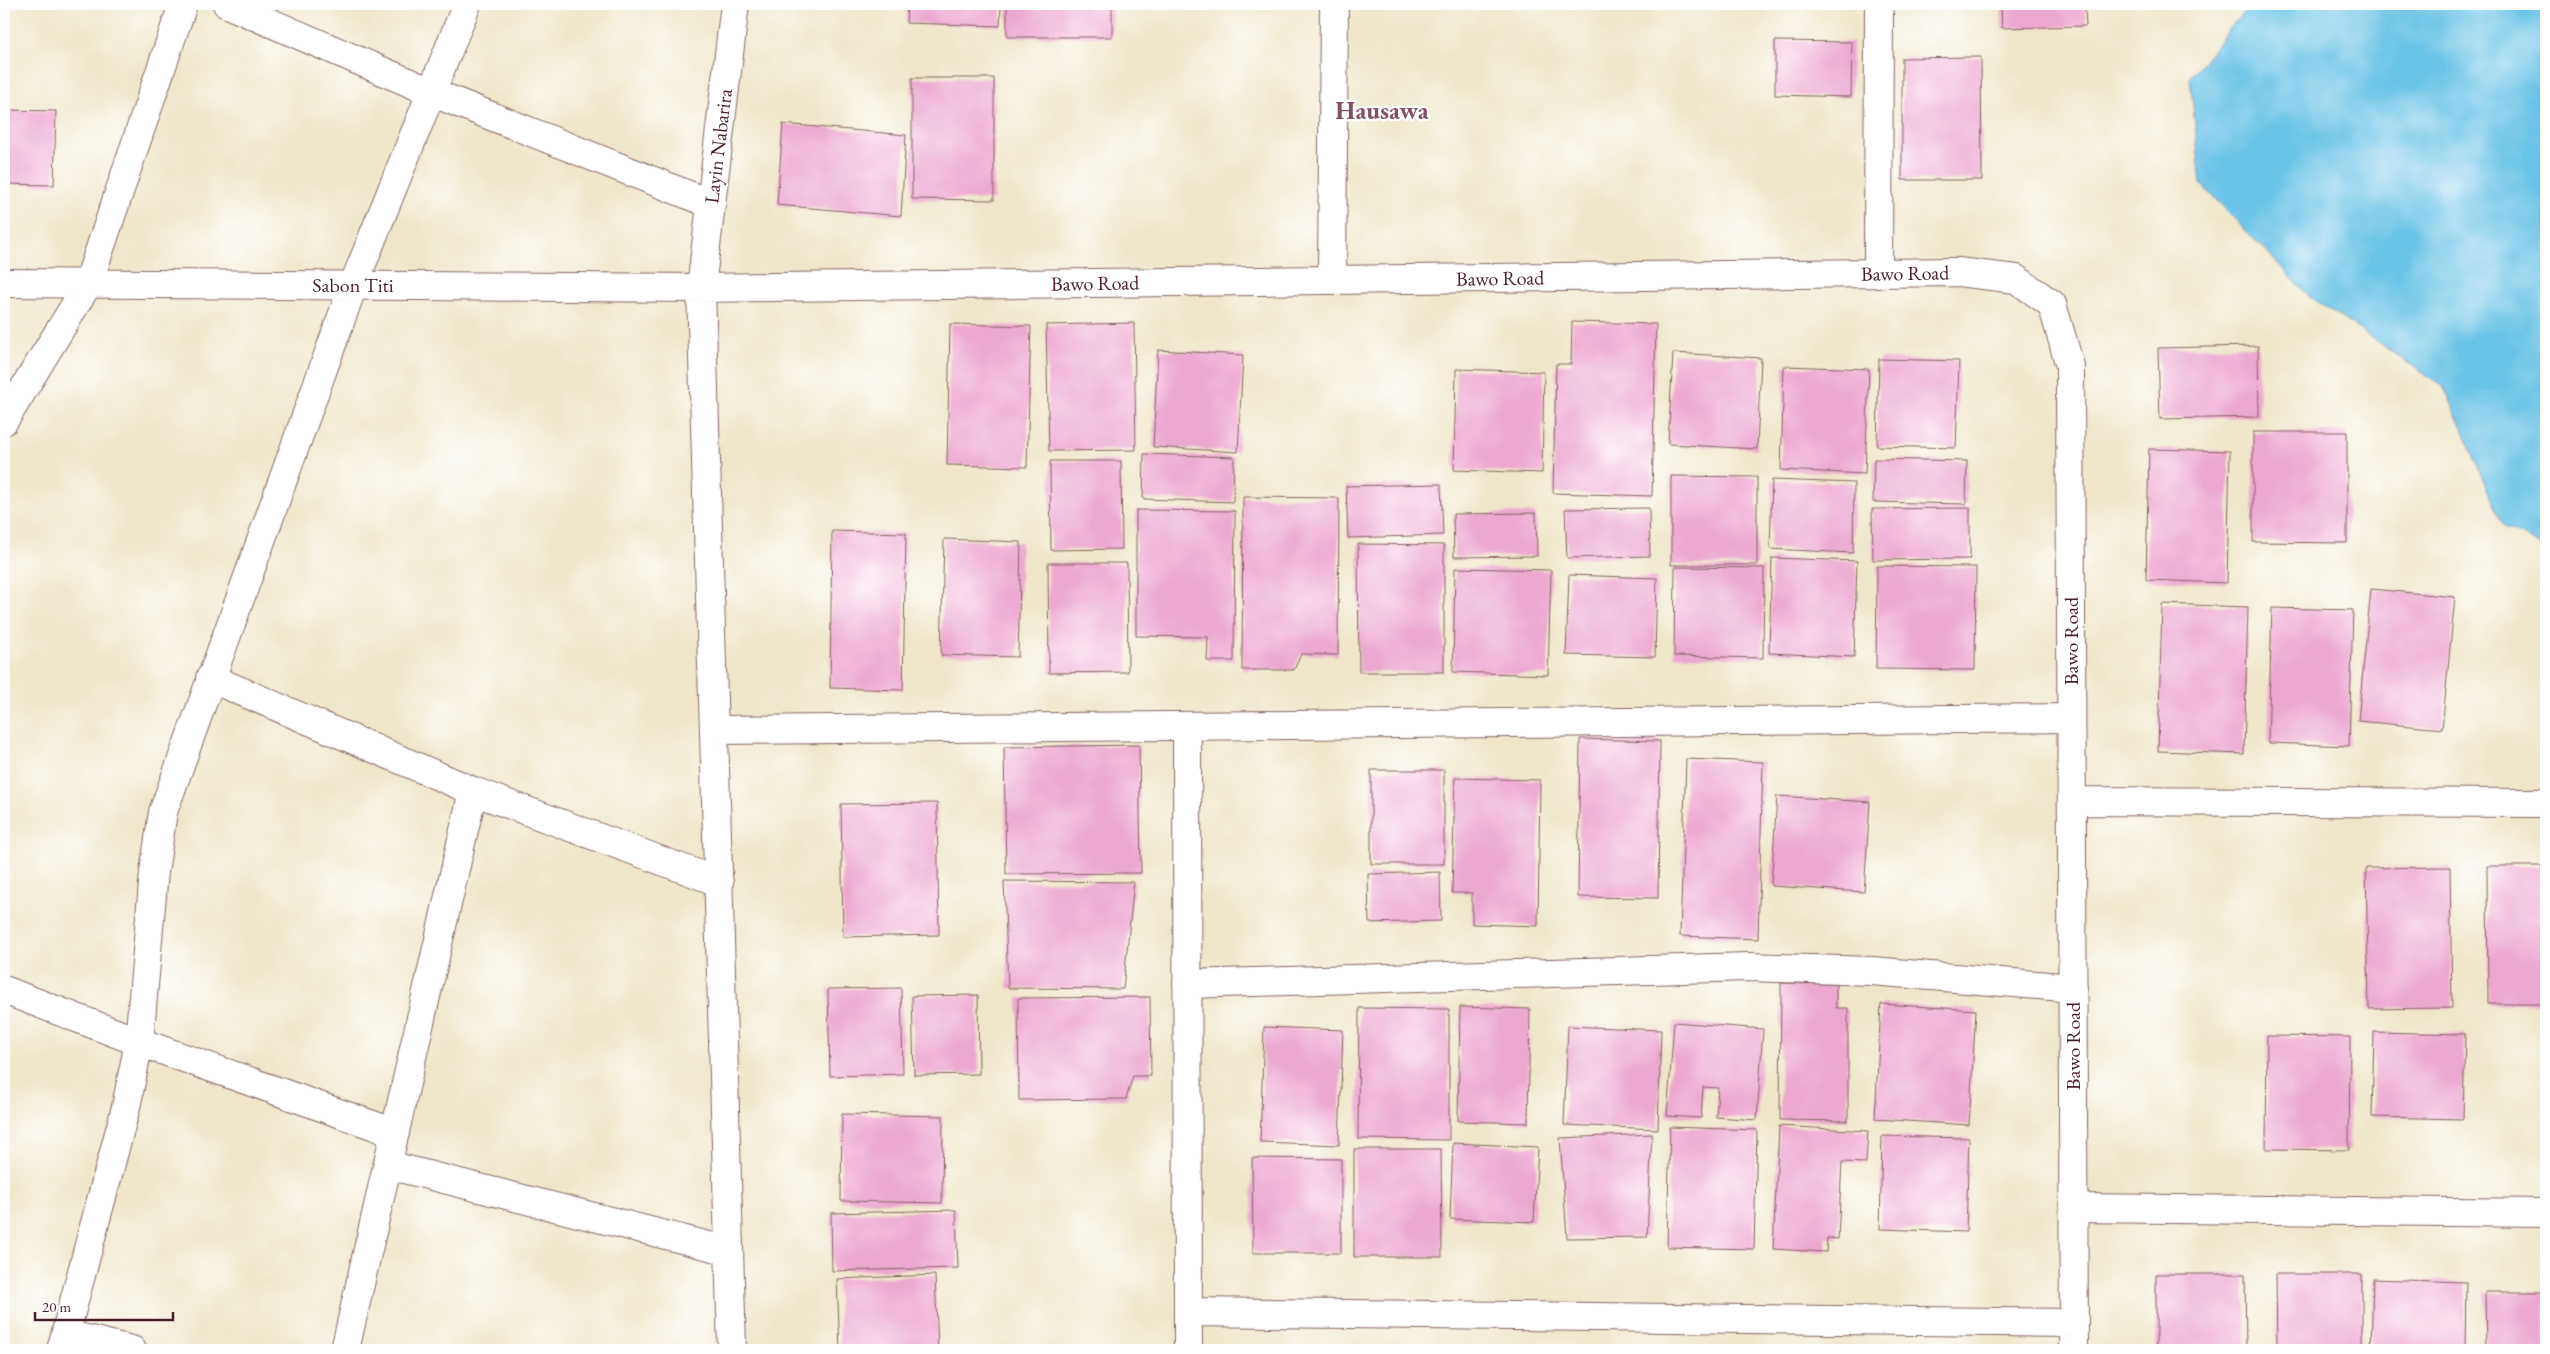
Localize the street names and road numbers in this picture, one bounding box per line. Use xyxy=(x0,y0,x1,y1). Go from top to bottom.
street label: Layin Nabarira xyxy=(698,87,738,205)
street label: Bawo Road xyxy=(1861,259,1950,287)
street label: Bawo Road xyxy=(1456,264,1545,292)
street label: Bawo Road xyxy=(1051,269,1140,297)
street label: Sabon Titi xyxy=(312,272,394,298)
street label: Bawo Road xyxy=(2058,596,2084,685)
street label: Bawo Road xyxy=(2060,1001,2086,1090)

